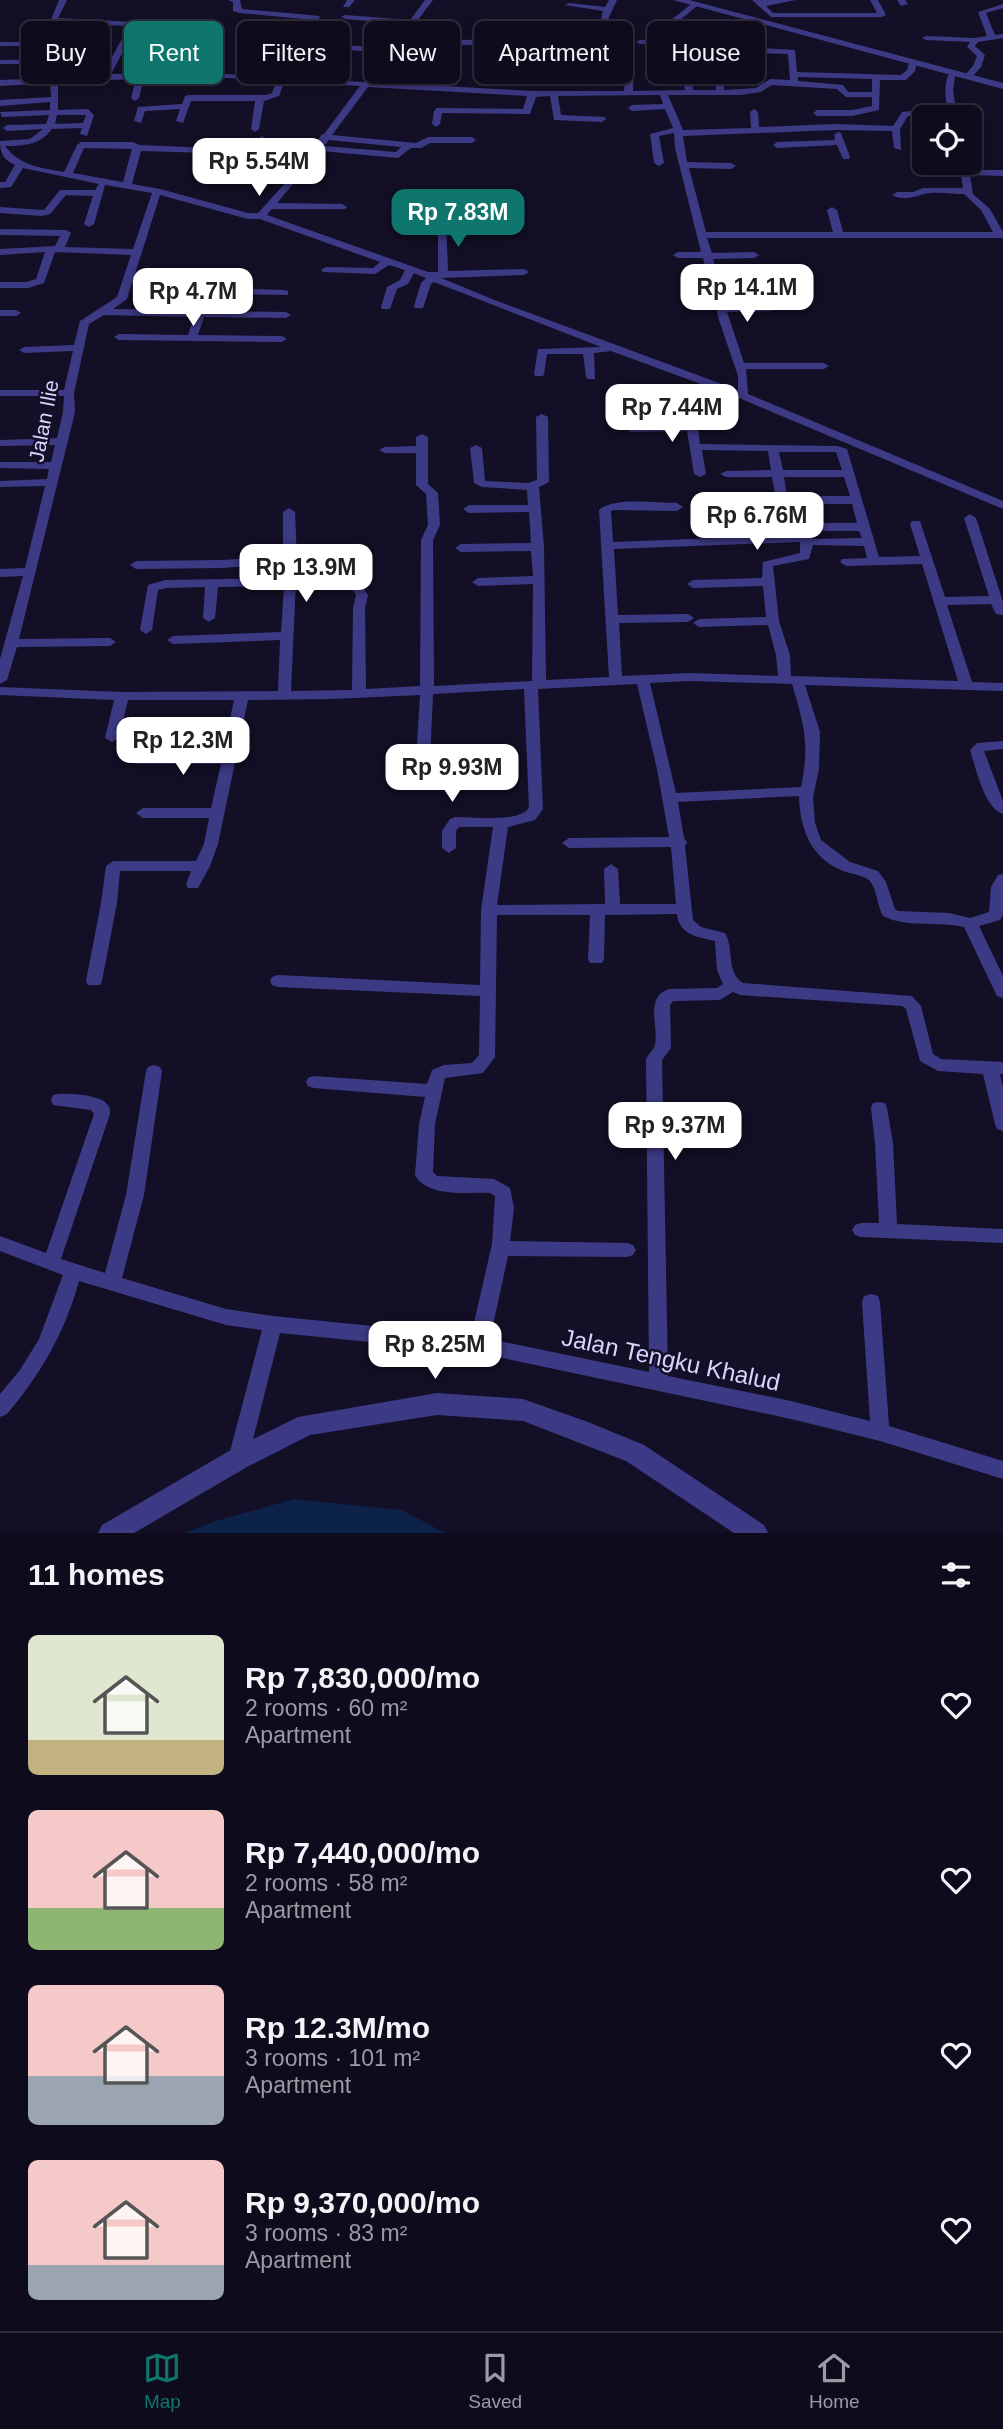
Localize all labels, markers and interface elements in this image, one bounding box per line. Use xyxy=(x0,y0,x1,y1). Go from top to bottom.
chip: Buy xyxy=(21,21,110,84)
chip: Rent xyxy=(124,21,223,84)
chip: Filters xyxy=(237,21,350,84)
chip: New xyxy=(364,21,460,84)
chip: Apartment xyxy=(474,21,633,84)
chip: House xyxy=(647,21,765,84)
map controls xyxy=(912,105,982,175)
button: locate xyxy=(912,105,982,175)
pin: Rp 5.54M xyxy=(187,138,331,198)
text: Rp 5.54M xyxy=(209,148,309,174)
pin: Rp 7.83M xyxy=(386,190,530,249)
text: Rp 7.83M xyxy=(408,199,508,225)
pin: Rp 14.1M xyxy=(675,264,819,324)
pin: Rp 4.7M xyxy=(128,268,258,328)
text: Rp 14.1M xyxy=(697,274,797,300)
text: Rp 4.7M xyxy=(149,278,237,304)
street label: Jalan Ilie xyxy=(24,378,63,464)
pin: Rp 7.44M xyxy=(600,384,744,444)
text: Rp 7.44M xyxy=(622,394,722,420)
pin: Rp 6.76M xyxy=(685,492,829,552)
text: Rp 6.76M xyxy=(707,502,807,528)
pin: Rp 13.9M xyxy=(234,544,378,604)
text: Rp 13.9M xyxy=(256,554,356,580)
pin: Rp 12.3M xyxy=(111,718,255,777)
text: Rp 12.3M xyxy=(133,727,233,753)
pin: Rp 9.93M xyxy=(380,744,524,804)
text: Rp 9.93M xyxy=(402,754,502,780)
pin: Rp 9.37M xyxy=(603,1102,747,1162)
text: Rp 9.37M xyxy=(625,1112,725,1138)
pin: Rp 8.25M xyxy=(363,1322,507,1381)
street label: Jalan Tengku Khalud xyxy=(560,1323,783,1396)
text: Rp 8.25M xyxy=(385,1331,485,1357)
icon: filters xyxy=(937,1556,975,1594)
text: 11 homes xyxy=(28,1558,165,1591)
text: Rp 7,830,000/mo xyxy=(245,1661,480,1694)
icon: home xyxy=(84,1663,168,1747)
icon: heart xyxy=(937,1686,975,1724)
text: 2 rooms · 60 m² xyxy=(245,1695,407,1721)
text: Apartment xyxy=(245,1722,351,1748)
text: Rp 7,440,000/mo xyxy=(245,1836,480,1869)
icon: home xyxy=(84,1838,168,1922)
icon: heart xyxy=(937,1861,975,1899)
text: 2 rooms · 58 m² xyxy=(245,1870,407,1896)
text: Apartment xyxy=(245,1897,351,1923)
text: Rp 12.3M/mo xyxy=(245,2011,430,2044)
icon: home xyxy=(84,2013,168,2097)
icon: heart xyxy=(937,2036,975,2074)
text: 3 rooms · 101 m² xyxy=(245,2045,420,2071)
text: Apartment xyxy=(245,2072,351,2098)
text: Rp 9,370,000/mo xyxy=(245,2186,480,2219)
icon: home xyxy=(84,2188,168,2272)
icon: heart xyxy=(937,2211,975,2249)
text: 3 rooms · 83 m² xyxy=(245,2220,407,2246)
text: Apartment xyxy=(245,2247,351,2273)
tab: Map xyxy=(143,2349,181,2413)
tab: Saved xyxy=(468,2349,522,2413)
tab: Home xyxy=(809,2349,860,2413)

